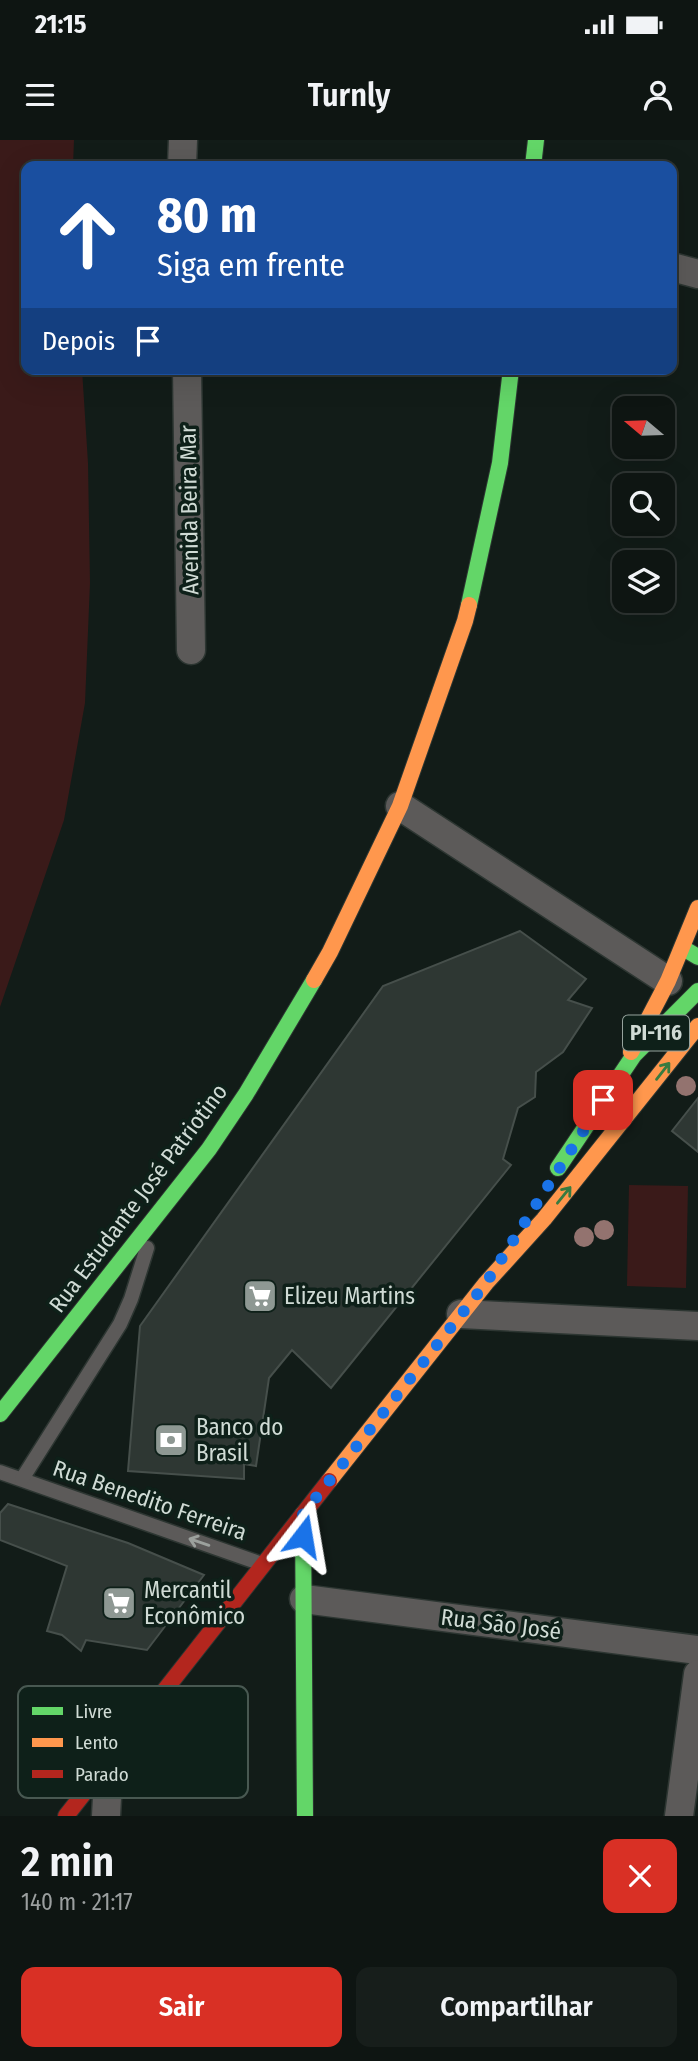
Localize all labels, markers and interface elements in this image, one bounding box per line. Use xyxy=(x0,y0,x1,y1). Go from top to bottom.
text: 21:15 xyxy=(35,9,86,40)
icon: menu xyxy=(21,76,59,114)
text: Turnly xyxy=(308,76,390,114)
icon: person xyxy=(639,76,677,114)
text: 80 m xyxy=(157,186,257,245)
icon: ahead xyxy=(42,189,133,280)
text: Siga em frente xyxy=(157,246,345,284)
icon: arrive xyxy=(129,322,167,360)
text: Depois xyxy=(42,326,115,357)
north arrow xyxy=(612,396,676,458)
map controls xyxy=(612,396,675,613)
street label: Avenida Beira Mar xyxy=(174,425,204,595)
button: search xyxy=(612,473,675,536)
button: layers xyxy=(612,550,675,613)
road number: PI-116 xyxy=(623,1016,689,1050)
one-way arrow xyxy=(655,1062,670,1081)
pin xyxy=(573,1070,633,1130)
street label: Rua Estudante José Patriotino xyxy=(43,1078,233,1318)
icon: arrive xyxy=(584,1081,622,1119)
one-way arrow xyxy=(556,1186,571,1204)
supermarket icon: Elizeu Martins xyxy=(241,1277,279,1315)
place label: Elizeu Martins xyxy=(284,1282,415,1310)
place label: Banco do Brasil xyxy=(196,1413,283,1467)
bank icon: Banco do Brasil xyxy=(152,1421,190,1459)
street label: Rua Benedito Ferreira xyxy=(49,1454,251,1546)
position arrow xyxy=(266,1499,340,1573)
one-way arrow xyxy=(189,1535,211,1547)
place label: Mercantil Econômico xyxy=(144,1576,245,1630)
supermarket icon: Mercantil Econômico xyxy=(100,1584,138,1622)
street label: Rua São José xyxy=(439,1603,563,1645)
legend xyxy=(18,1686,248,1798)
text: Livre xyxy=(75,1700,112,1723)
text: Lento xyxy=(75,1731,118,1754)
text: Parado xyxy=(75,1763,129,1786)
text: 2 min xyxy=(21,1837,114,1887)
button: close xyxy=(603,1839,677,1913)
text: 140 m · 21:17 xyxy=(21,1888,133,1916)
button: Sair xyxy=(21,1967,342,2047)
button: Compartilhar xyxy=(356,1967,677,2047)

